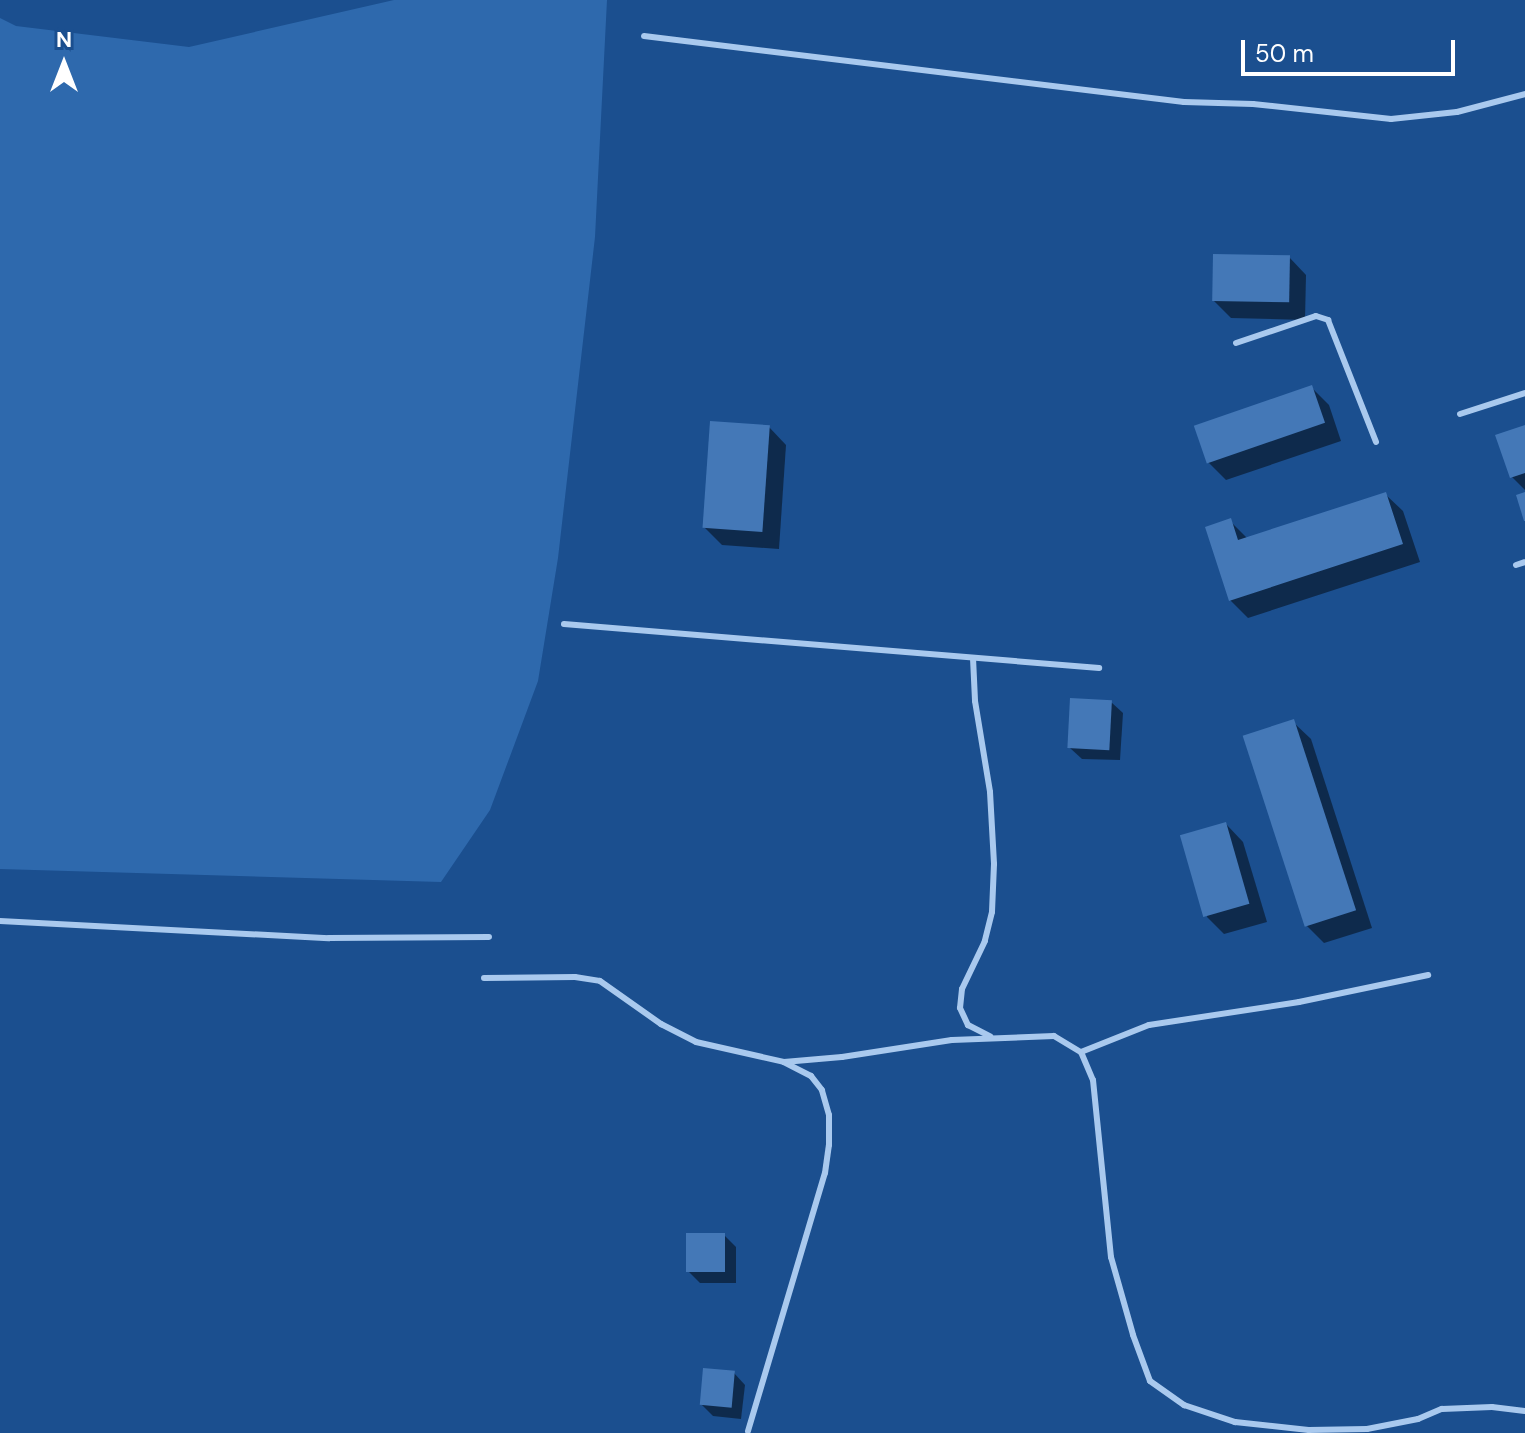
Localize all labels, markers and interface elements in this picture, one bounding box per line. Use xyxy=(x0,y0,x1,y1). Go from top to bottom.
north arrow xyxy=(24,24,104,104)
scale bar xyxy=(1245,24,1459,74)
text: N xyxy=(56,25,72,54)
text: 50 m xyxy=(1255,38,1314,69)

